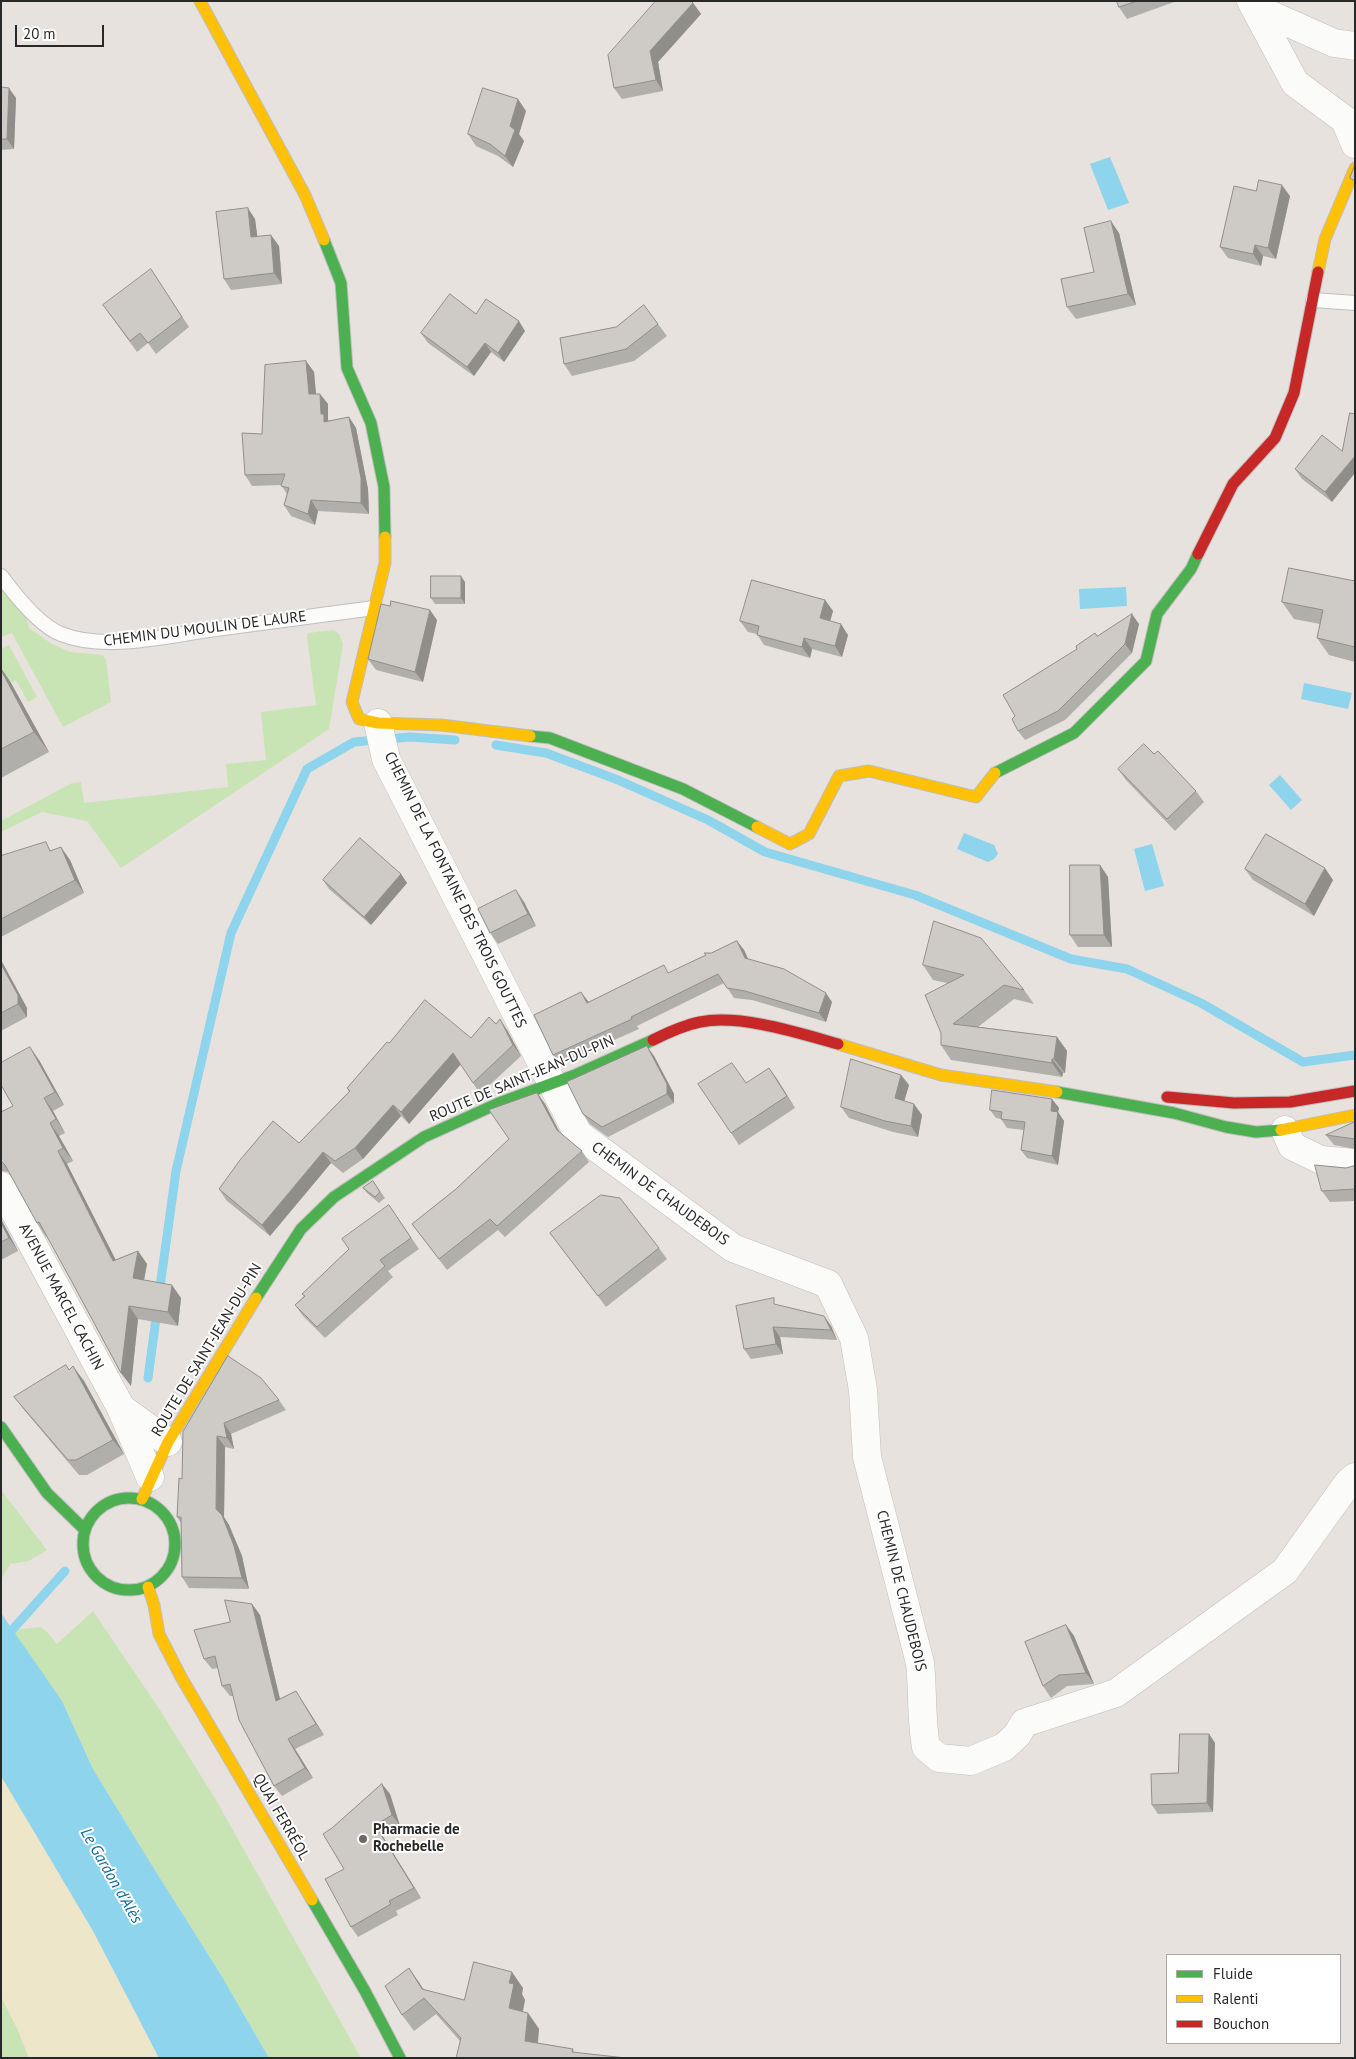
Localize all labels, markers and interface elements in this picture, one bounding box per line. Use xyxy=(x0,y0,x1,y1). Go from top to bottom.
scale bar xyxy=(18,15,106,47)
text: 20 m xyxy=(23,24,56,43)
street label: CHEMIN DU MOULIN DE LAURE xyxy=(103,608,307,650)
street label: CHEMIN DE LA FONTAINE DES TROIS GOUTTES xyxy=(380,749,530,1031)
street label: ROUTE DE SAINT-JEAN-DU-PIN xyxy=(427,1032,617,1126)
street label: CHEMIN DE CHAUDEBOIS xyxy=(588,1138,732,1250)
street label: AVENUE MARCEL CACHIN xyxy=(15,1221,107,1373)
street label: ROUTE DE SAINT-JEAN-DU-PIN xyxy=(148,1260,266,1440)
street label: CHEMIN DE CHAUDEBOIS xyxy=(872,1509,930,1673)
street label: QUAI FERRÉOL xyxy=(249,1771,313,1863)
place label: Pharmacie de Rochebelle xyxy=(373,1821,460,1856)
water label: Le Gardon d'Alès xyxy=(76,1825,146,1927)
marker: Pharmacie de Rochebelle xyxy=(357,1833,369,1845)
legend xyxy=(1166,1954,1341,2044)
text: Fluide xyxy=(1213,1964,1253,1983)
text: Ralenti xyxy=(1213,1989,1259,2008)
text: Bouchon xyxy=(1213,2014,1269,2033)

